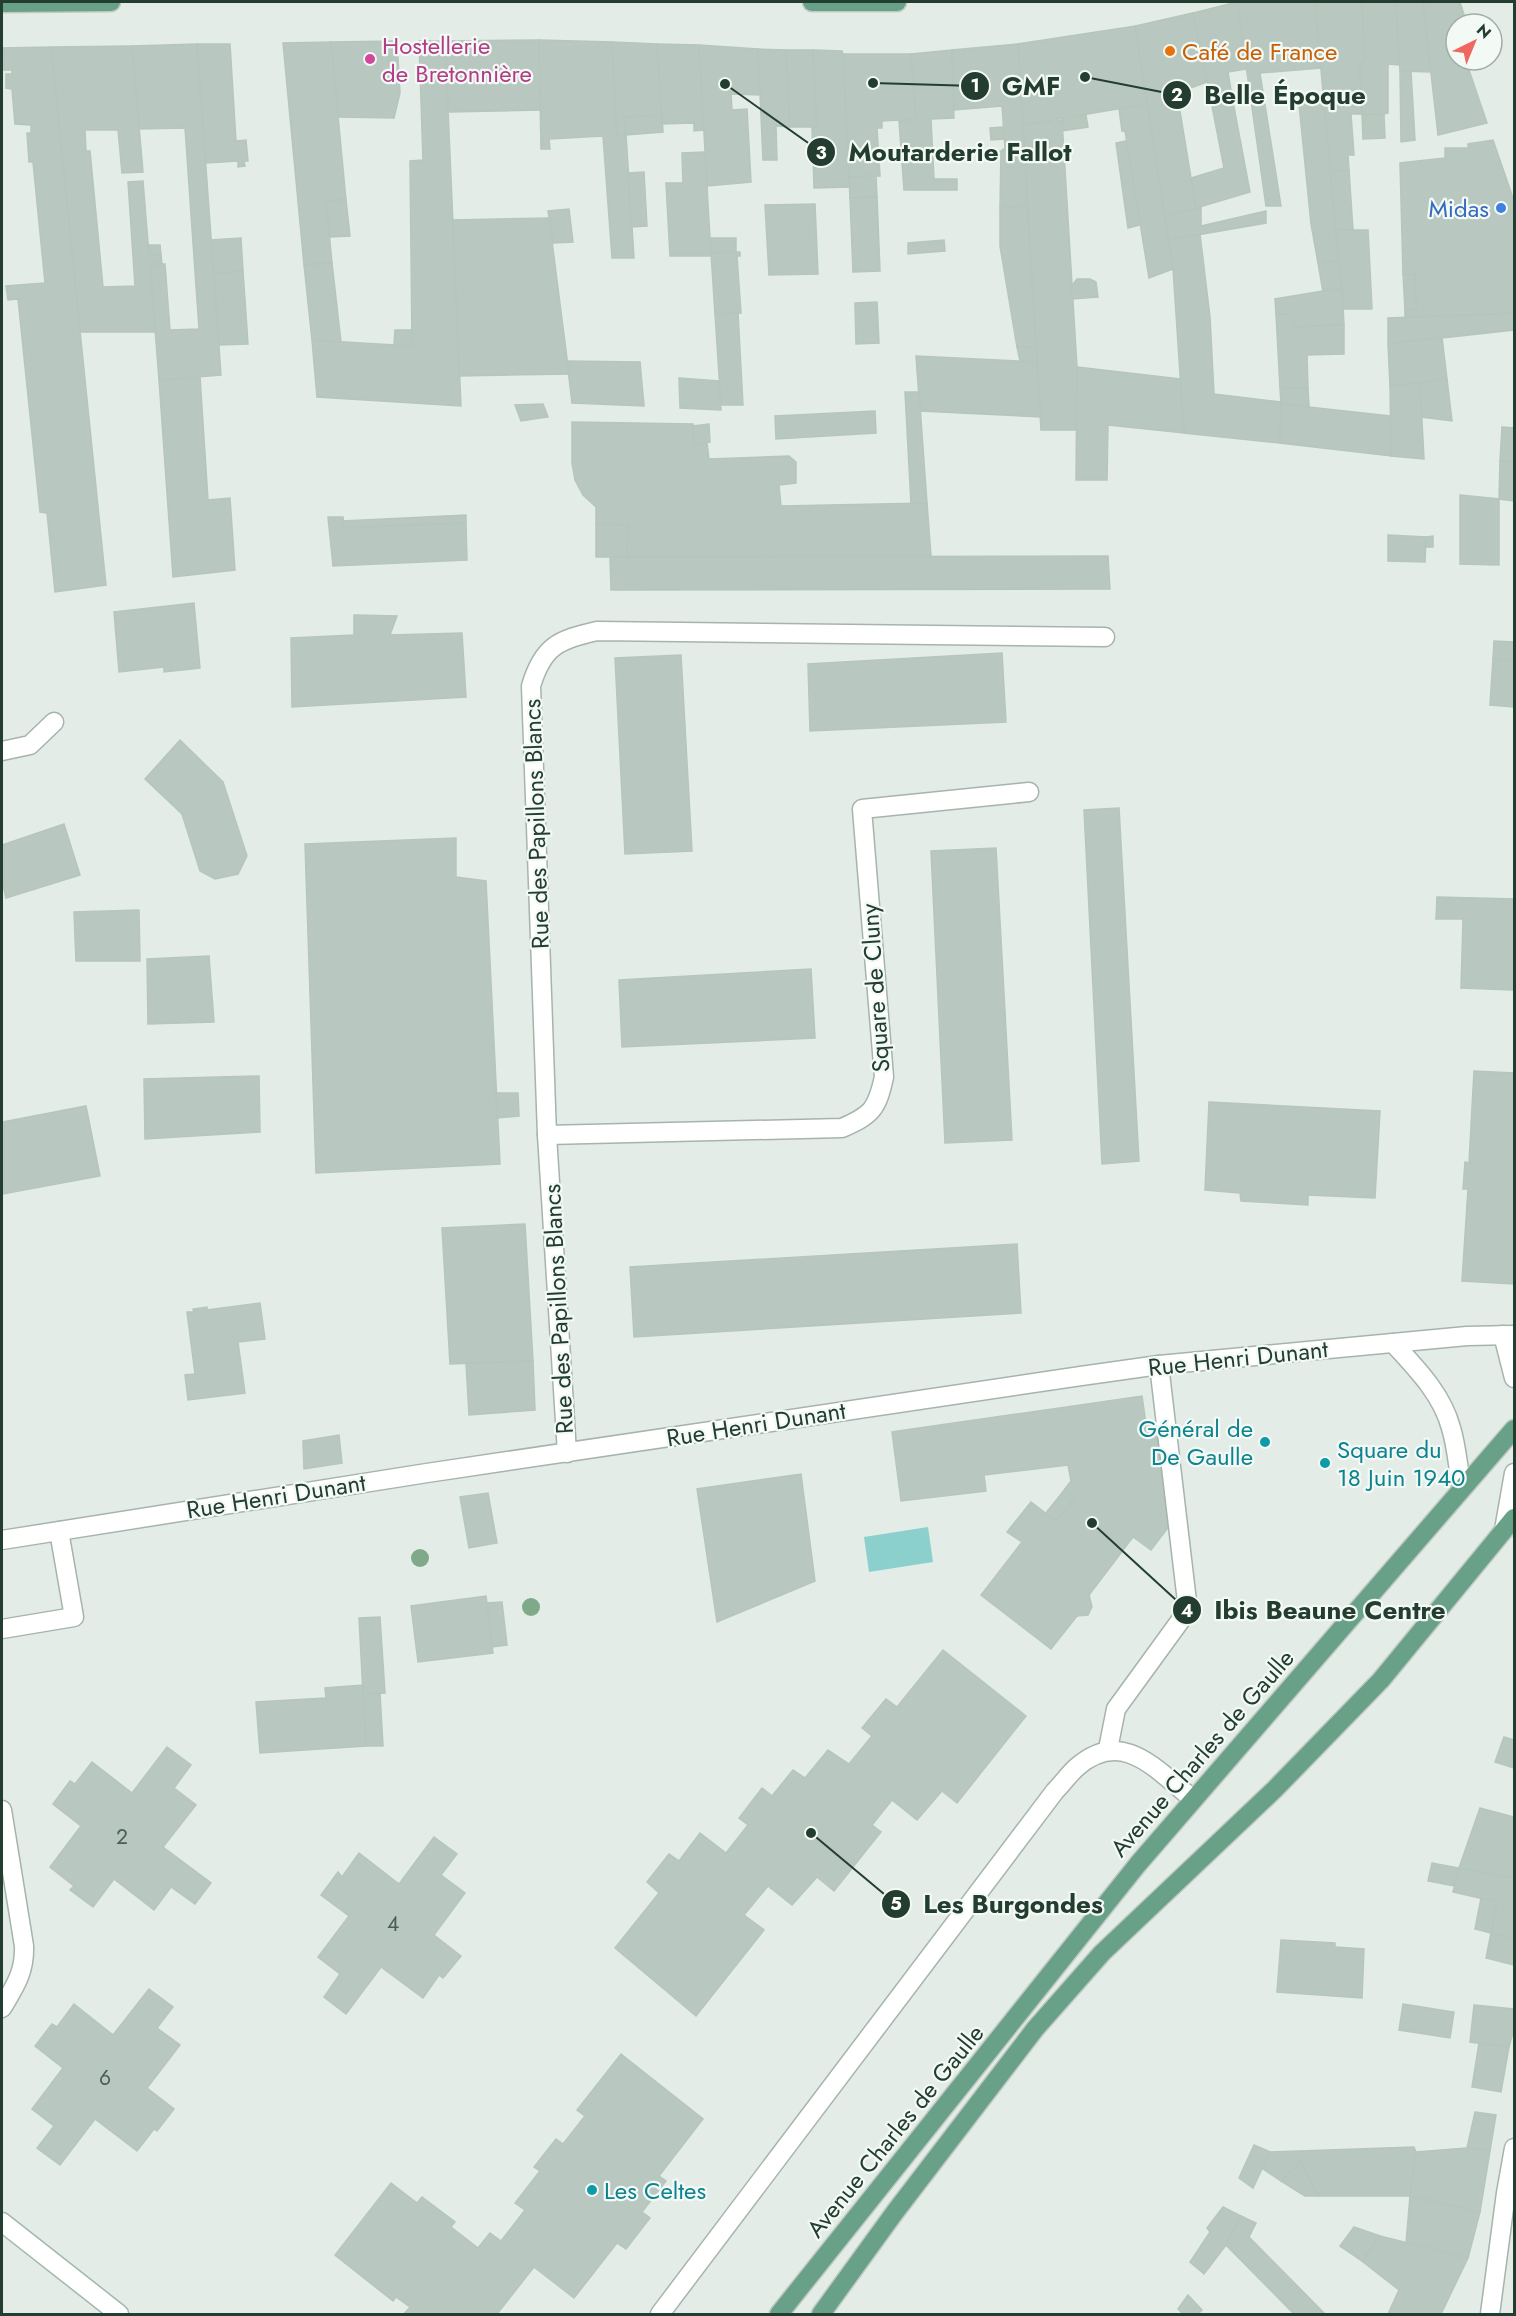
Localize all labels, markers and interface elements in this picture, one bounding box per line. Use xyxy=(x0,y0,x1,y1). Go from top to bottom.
north arrow xyxy=(1444,12,1504,72)
text: N xyxy=(1471,19,1496,44)
place label: Hostellerie de Bretonnière xyxy=(382,28,532,91)
place label: Café de France xyxy=(1182,34,1337,69)
marker: Café de France xyxy=(1163,44,1177,58)
marker: Hostellerie de Bretonnière xyxy=(363,52,377,66)
callout: GMF xyxy=(960,64,1072,108)
text: GMF xyxy=(1002,67,1060,105)
text: 1 xyxy=(970,73,980,99)
callout: Belle Époque xyxy=(1162,73,1378,117)
text: Belle Époque xyxy=(1204,76,1366,114)
text: 2 xyxy=(1171,82,1183,108)
callout: Moutarderie Fallot xyxy=(806,130,1084,174)
text: Moutarderie Fallot xyxy=(848,133,1072,171)
text: 3 xyxy=(815,140,827,166)
place label: Midas xyxy=(1428,191,1489,226)
marker: Midas xyxy=(1494,201,1508,215)
street label: Rue des Papillons Blancs xyxy=(514,698,558,950)
street label: Square de Cluny xyxy=(852,902,898,1074)
street label: Rue des Papillons Blancs xyxy=(534,1183,582,1435)
street label: Rue Henri Dunant xyxy=(1146,1331,1330,1385)
street label: Rue Henri Dunant xyxy=(664,1393,848,1455)
place label: Général de De Gaulle xyxy=(1139,1411,1253,1474)
place label: Square du 18 Juin 1940 xyxy=(1337,1432,1466,1495)
marker: Général de De Gaulle xyxy=(1258,1435,1272,1449)
marker: Square du 18 Juin 1940 xyxy=(1318,1456,1332,1470)
street label: Rue Henri Dunant xyxy=(184,1465,368,1527)
callout: Ibis Beaune Centre xyxy=(1172,1588,1458,1632)
text: Ibis Beaune Centre xyxy=(1214,1591,1446,1629)
text: 4 xyxy=(1181,1598,1193,1624)
street label: Avenue Charles de Gaulle xyxy=(1102,1642,1302,1864)
house number: 2 xyxy=(116,1822,128,1852)
callout: Les Burgondes xyxy=(881,1882,1115,1926)
text: Les Burgondes xyxy=(923,1885,1103,1923)
text: 5 xyxy=(890,1891,902,1917)
house number: 4 xyxy=(387,1909,399,1939)
street label: Avenue Charles de Gaulle xyxy=(798,2017,992,2245)
house number: 6 xyxy=(99,2063,111,2093)
place label: Les Celtes xyxy=(604,2173,706,2208)
marker: Les Celtes xyxy=(585,2183,599,2197)

